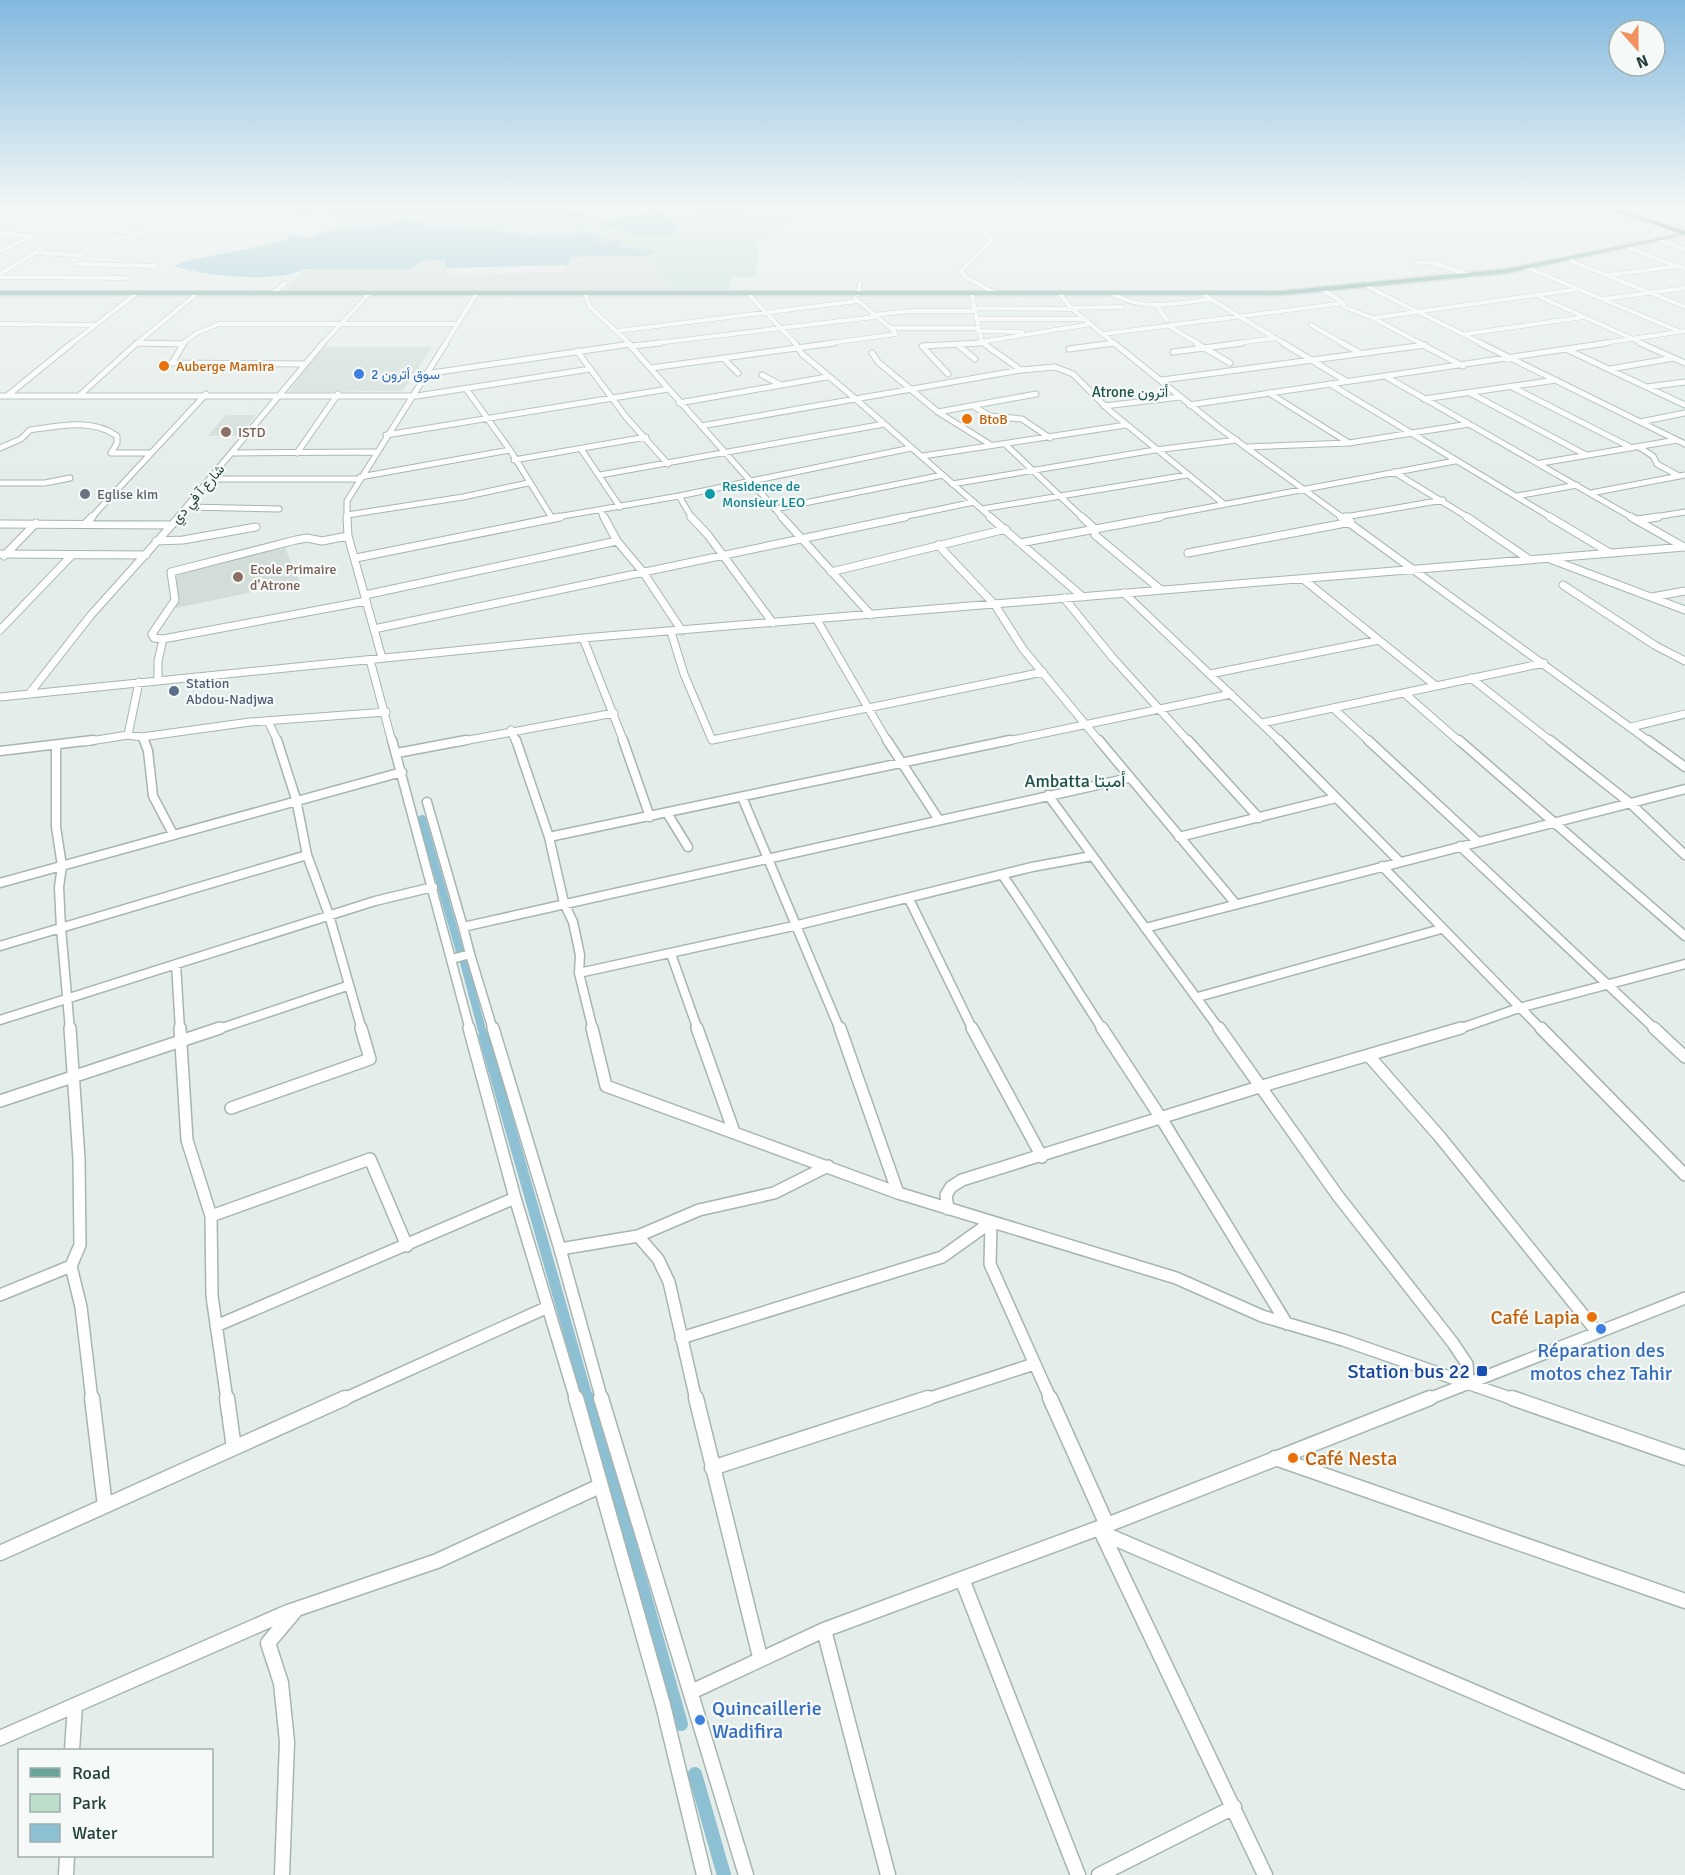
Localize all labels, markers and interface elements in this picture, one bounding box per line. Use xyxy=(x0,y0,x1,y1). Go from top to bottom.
north arrow xyxy=(1607,18,1667,78)
text: N xyxy=(1633,50,1651,72)
place label: Auberge Mamira xyxy=(176,358,274,375)
marker: Auberge Mamira xyxy=(157,359,171,373)
place label: سوق أترون 2 xyxy=(371,366,440,383)
marker: سوق أترون 2 xyxy=(352,367,366,381)
district label: Atrone أترون xyxy=(1092,383,1169,401)
place label: BtoB xyxy=(979,411,1008,428)
marker: BtoB xyxy=(960,412,974,426)
place label: ISTD xyxy=(238,424,265,441)
marker: ISTD xyxy=(219,425,233,439)
street label: شارع آ في دي xyxy=(168,461,231,529)
place label: Residence de Monsieur LEO xyxy=(722,478,805,511)
place label: Eglise kim xyxy=(97,486,158,503)
marker: Eglise kim xyxy=(78,487,92,501)
marker: Residence de Monsieur LEO xyxy=(703,487,717,501)
place label: Ecole Primaire d'Atrone xyxy=(250,561,337,594)
marker: Ecole Primaire d'Atrone xyxy=(231,570,245,584)
place label: Station Abdou-Nadjwa xyxy=(186,675,274,708)
marker: Station Abdou-Nadjwa xyxy=(167,684,181,698)
district label: Ambatta أمبتا xyxy=(1024,770,1126,792)
place label: Café Lapia xyxy=(1490,1305,1580,1330)
marker: Café Lapia xyxy=(1585,1310,1599,1324)
marker: Réparation des motos chez Tahir xyxy=(1594,1322,1608,1336)
place label: Réparation des motos chez Tahir xyxy=(1530,1338,1673,1386)
place label: Station bus 22 xyxy=(1347,1359,1470,1384)
marker: Station bus 22 xyxy=(1475,1364,1489,1378)
place label: Café Nesta xyxy=(1305,1446,1398,1471)
marker: Café Nesta xyxy=(1286,1451,1300,1465)
place label: Quincaillerie Wadifira xyxy=(712,1696,822,1744)
marker: Quincaillerie Wadifira xyxy=(693,1713,707,1727)
legend xyxy=(18,1749,213,1857)
text: Road xyxy=(72,1762,111,1784)
text: Park xyxy=(72,1792,107,1814)
text: Water xyxy=(72,1822,118,1844)

